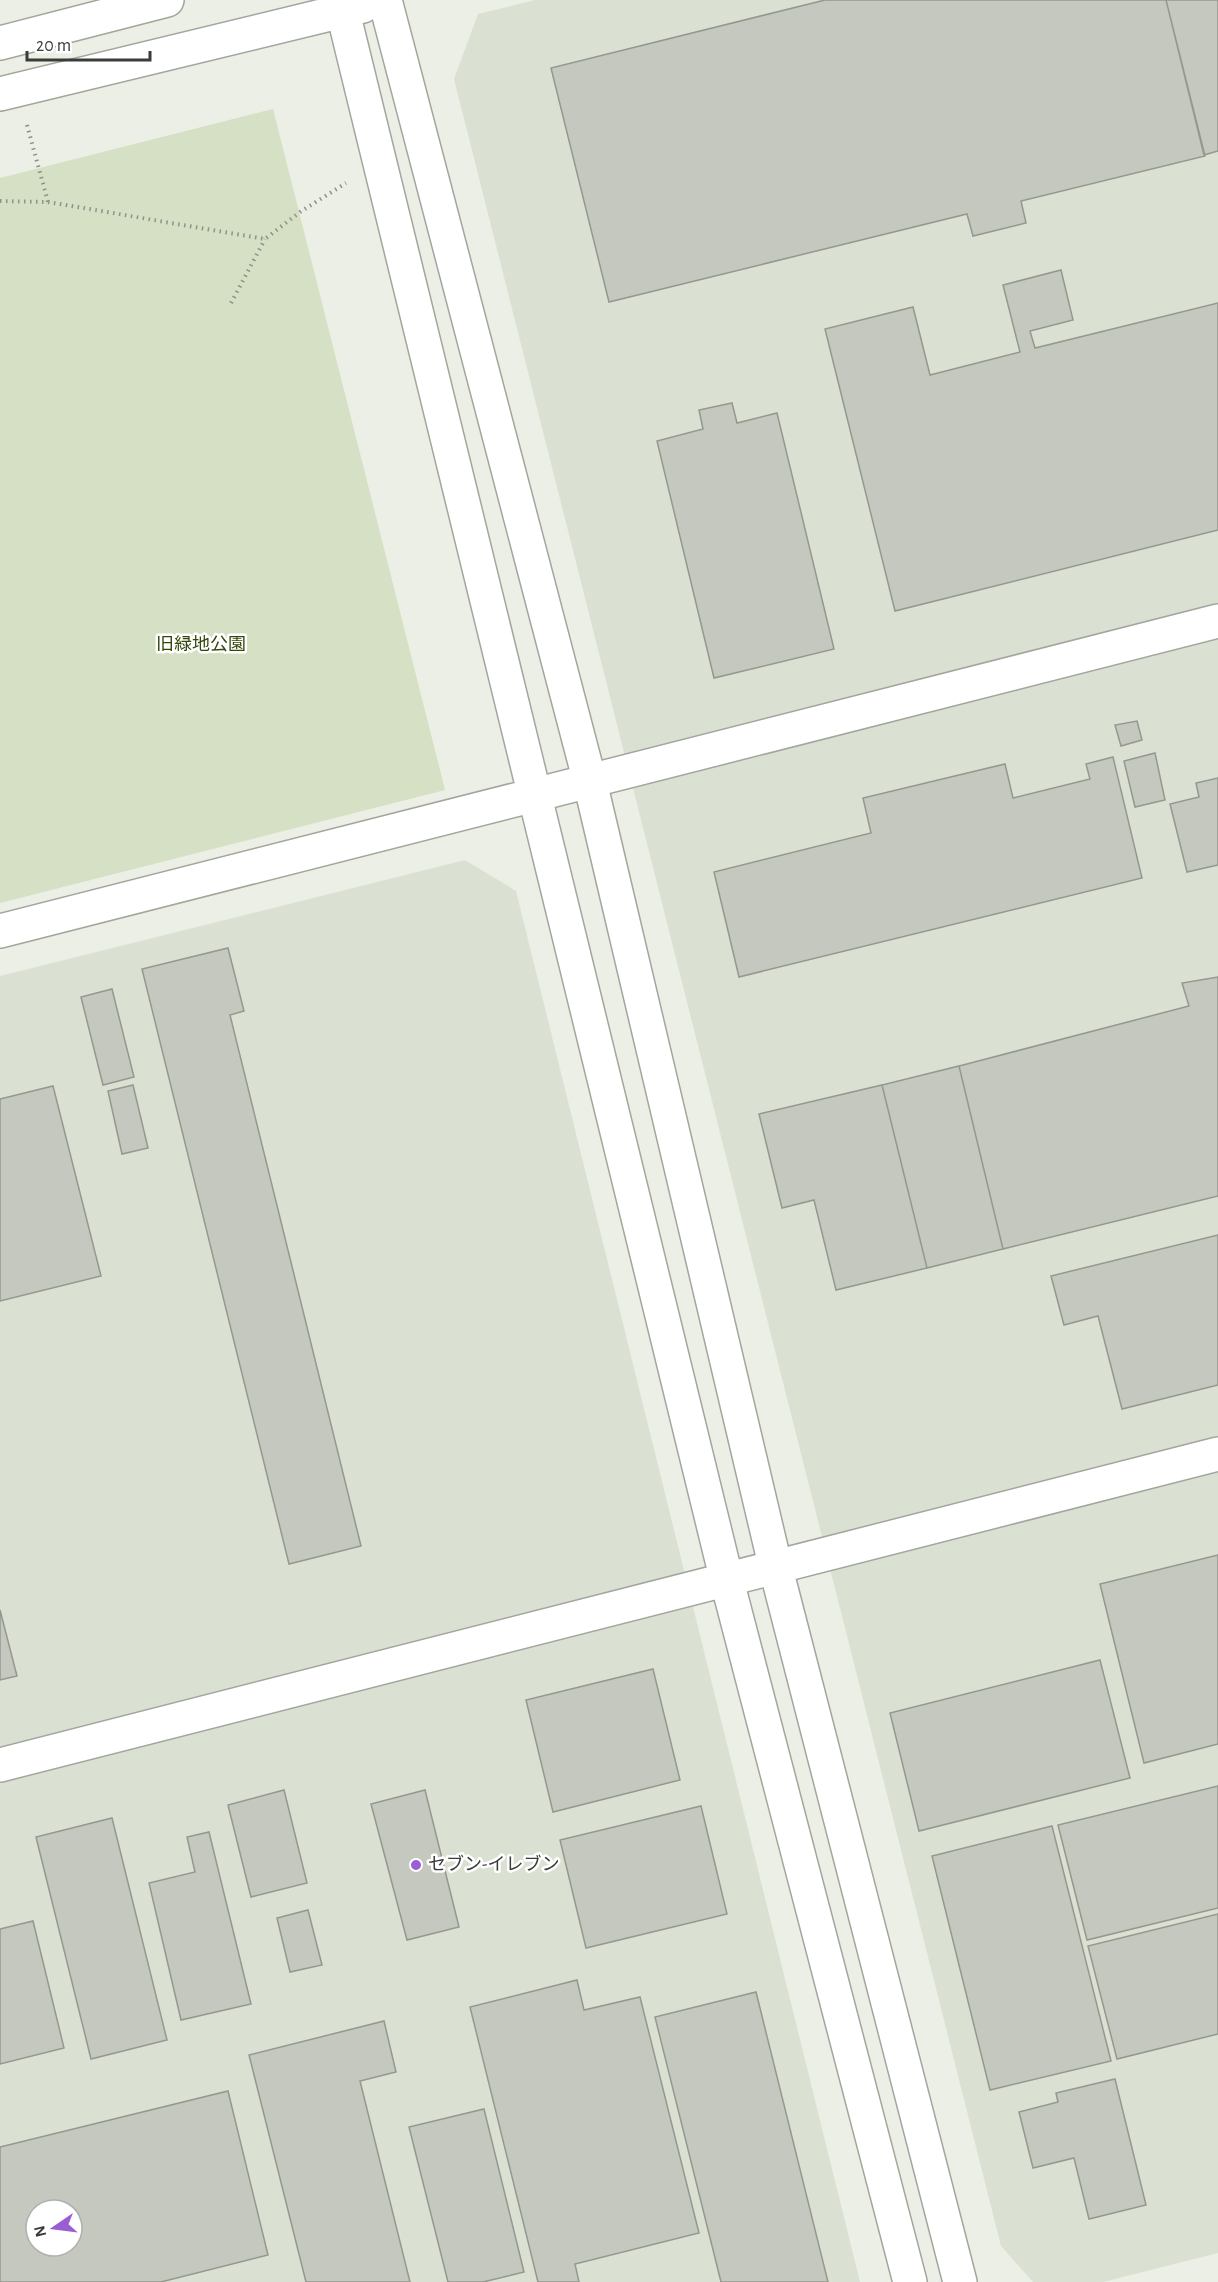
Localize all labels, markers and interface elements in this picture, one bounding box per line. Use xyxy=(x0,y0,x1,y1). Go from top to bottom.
scale bar xyxy=(27,24,150,62)
text: 20 m xyxy=(36,37,71,55)
park label: 旧緑地公園 xyxy=(156,635,246,654)
place label: セブン-イレブン xyxy=(428,1854,560,1874)
marker: セブン-イレブン xyxy=(409,1858,423,1872)
north arrow xyxy=(24,2198,84,2258)
text: N xyxy=(31,2224,50,2239)

